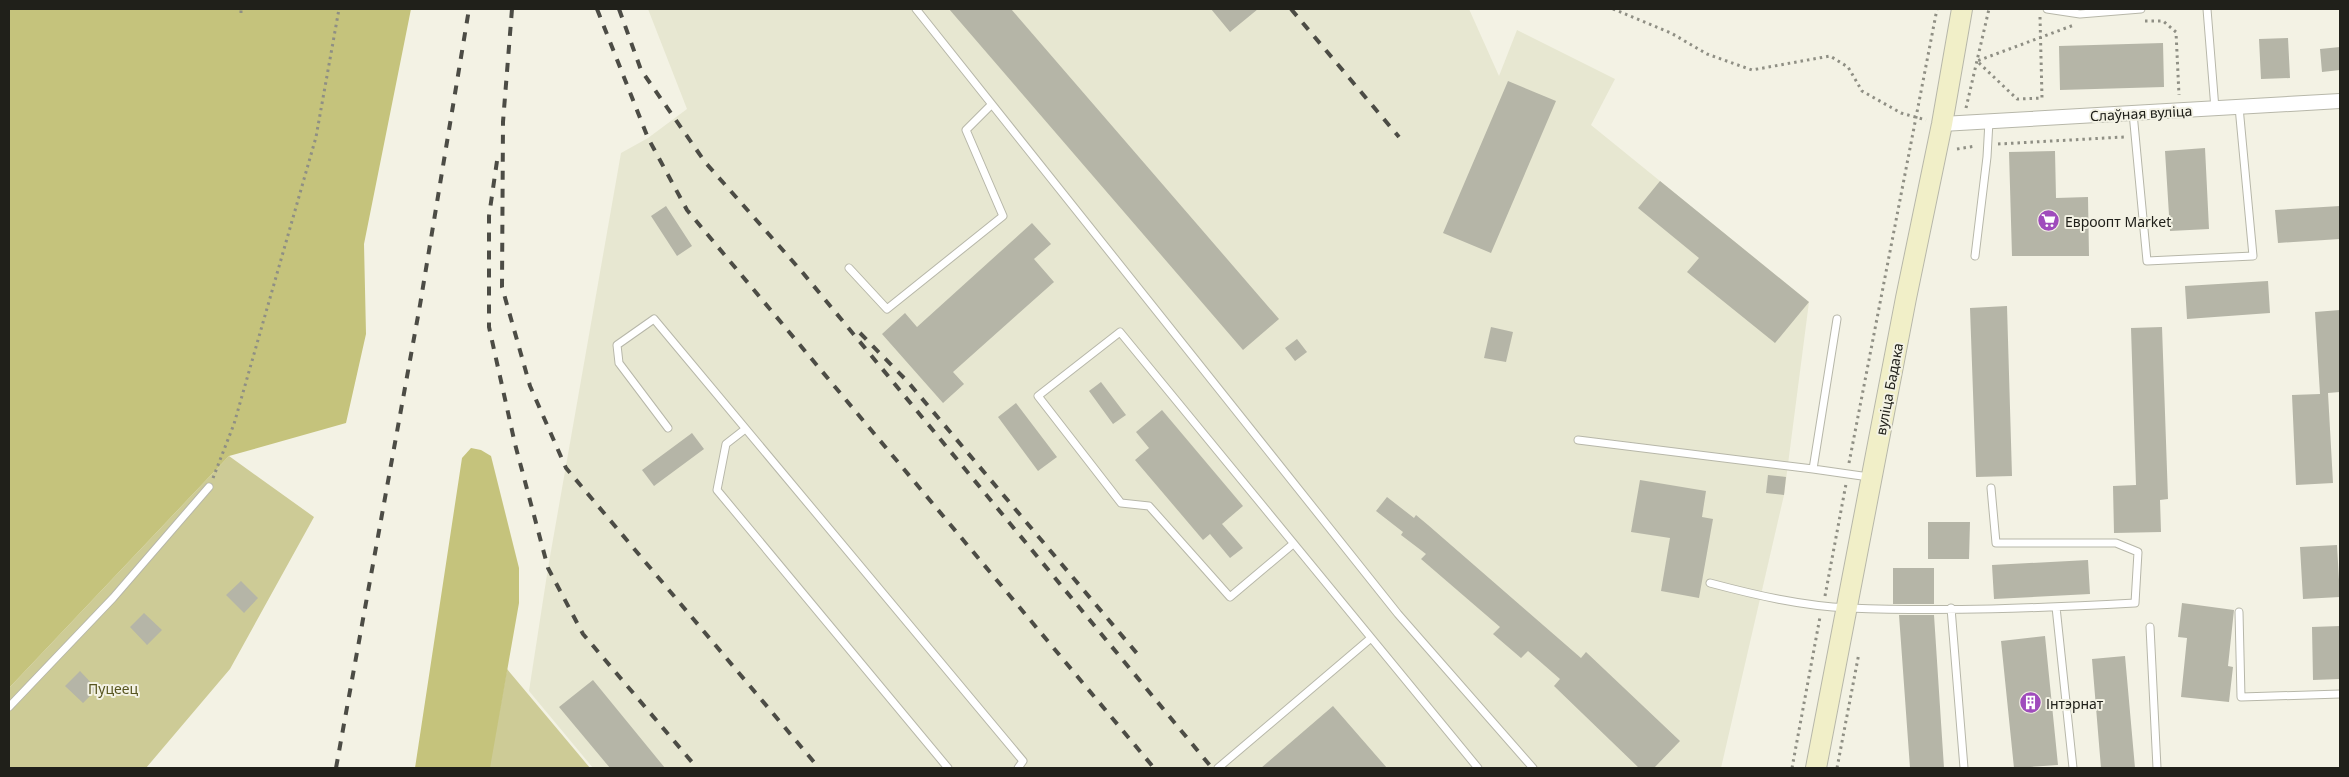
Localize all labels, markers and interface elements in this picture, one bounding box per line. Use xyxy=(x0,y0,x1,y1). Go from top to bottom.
street label: Слаўная вуліца xyxy=(2089,101,2193,125)
supermarket icon: Евроопт Market xyxy=(2037,209,2061,233)
place label: Евроопт Market xyxy=(2065,212,2171,231)
street label: вуліца Бадака xyxy=(1871,341,1907,437)
park label: Пуцеец xyxy=(88,679,138,698)
building icon: Інтэрнат xyxy=(2018,691,2042,715)
place label: Інтэрнат xyxy=(2046,694,2104,713)

